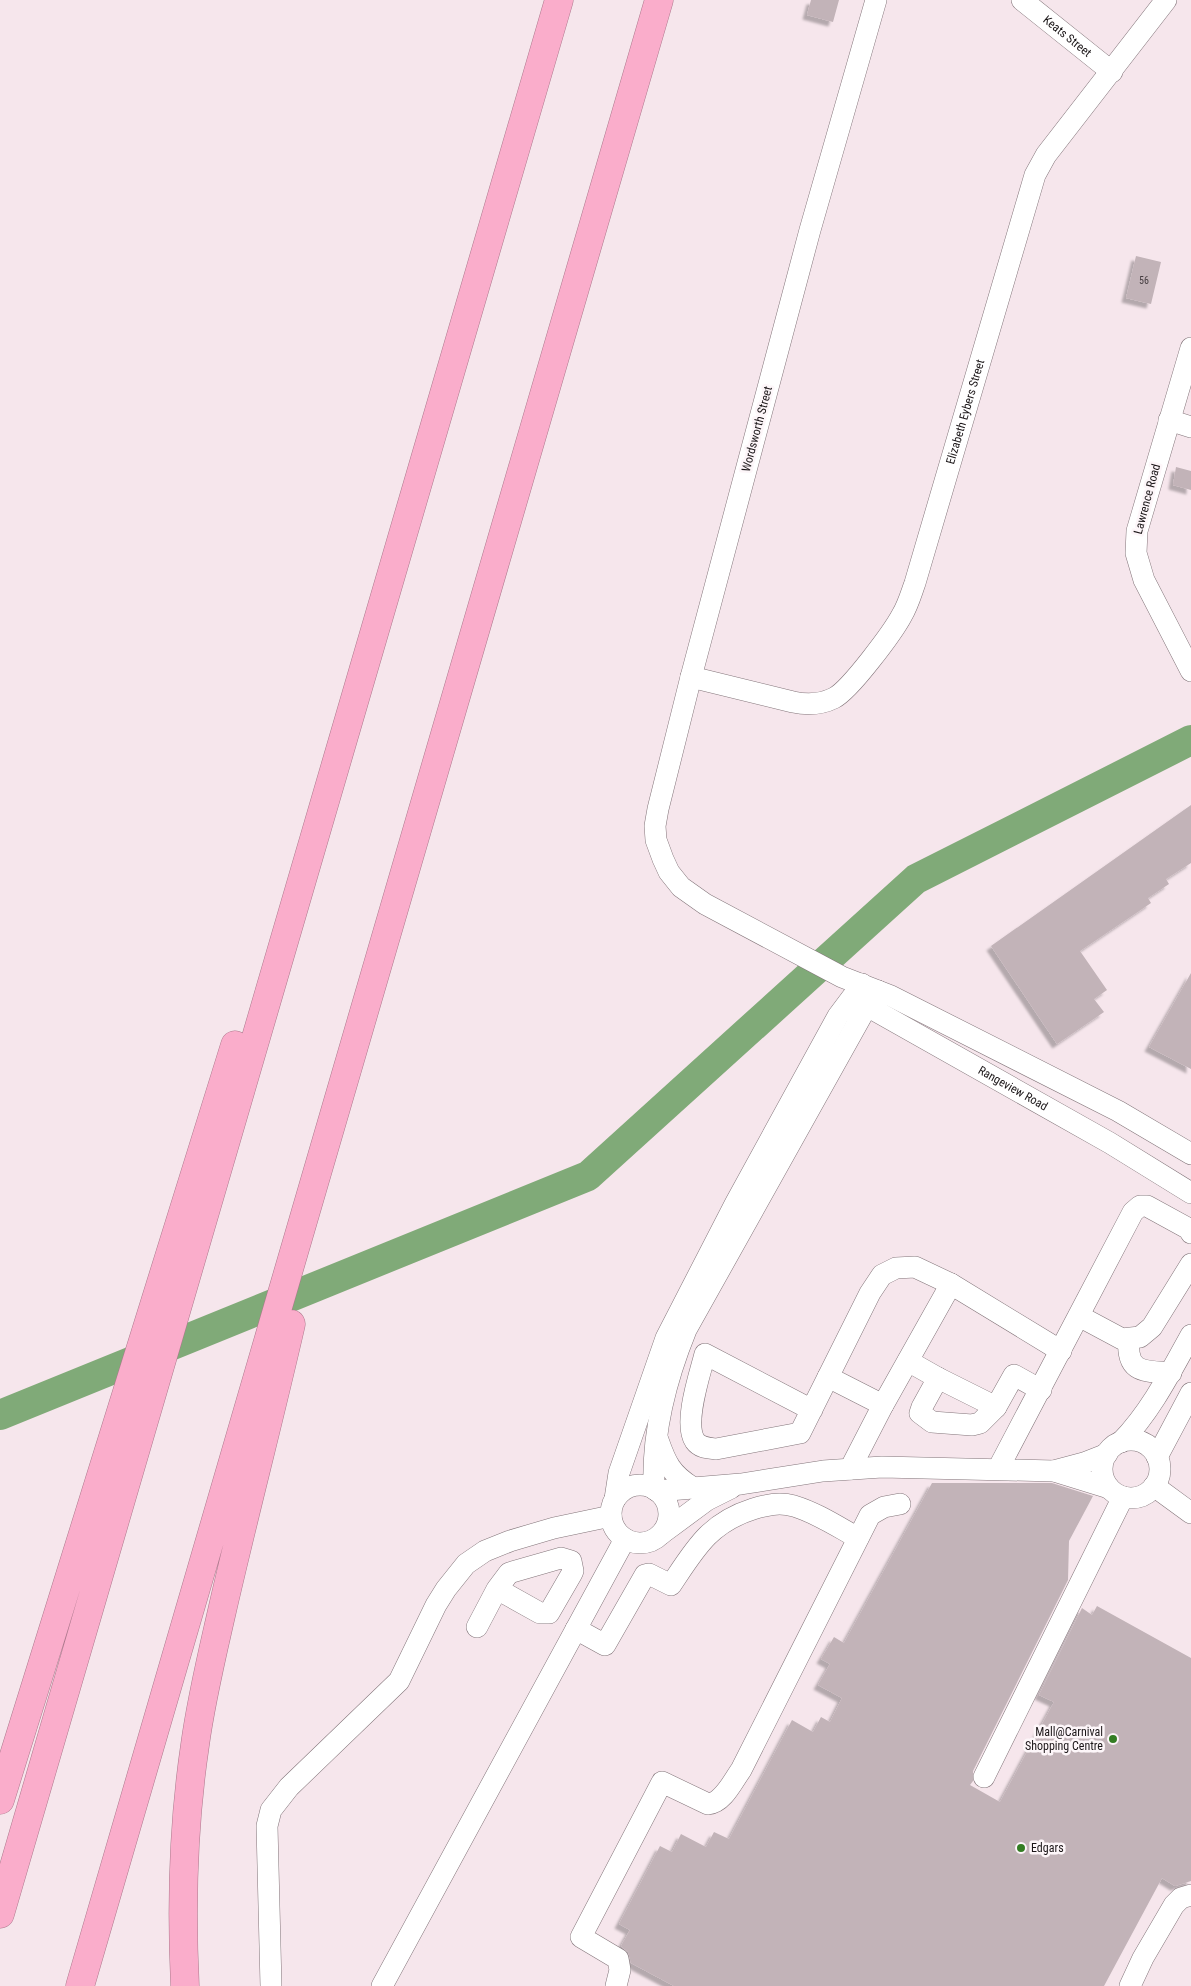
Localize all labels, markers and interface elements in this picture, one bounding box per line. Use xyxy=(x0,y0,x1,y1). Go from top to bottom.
street label: Keats Street xyxy=(1040,13,1095,60)
house number: 56 xyxy=(1139,275,1149,286)
street label: Elizabeth Eybers Street xyxy=(943,357,988,466)
street label: Wordsworth Street xyxy=(739,384,775,473)
street label: Lawrence Road xyxy=(1131,462,1163,536)
street label: Rangeview Road xyxy=(976,1063,1050,1113)
place label: Mall@Carnival Shopping Centre xyxy=(1025,1725,1103,1753)
marker: Mall@Carnival Shopping Centre xyxy=(1107,1733,1119,1745)
place label: Edgars xyxy=(1031,1841,1064,1855)
marker: Edgars xyxy=(1015,1842,1027,1854)

